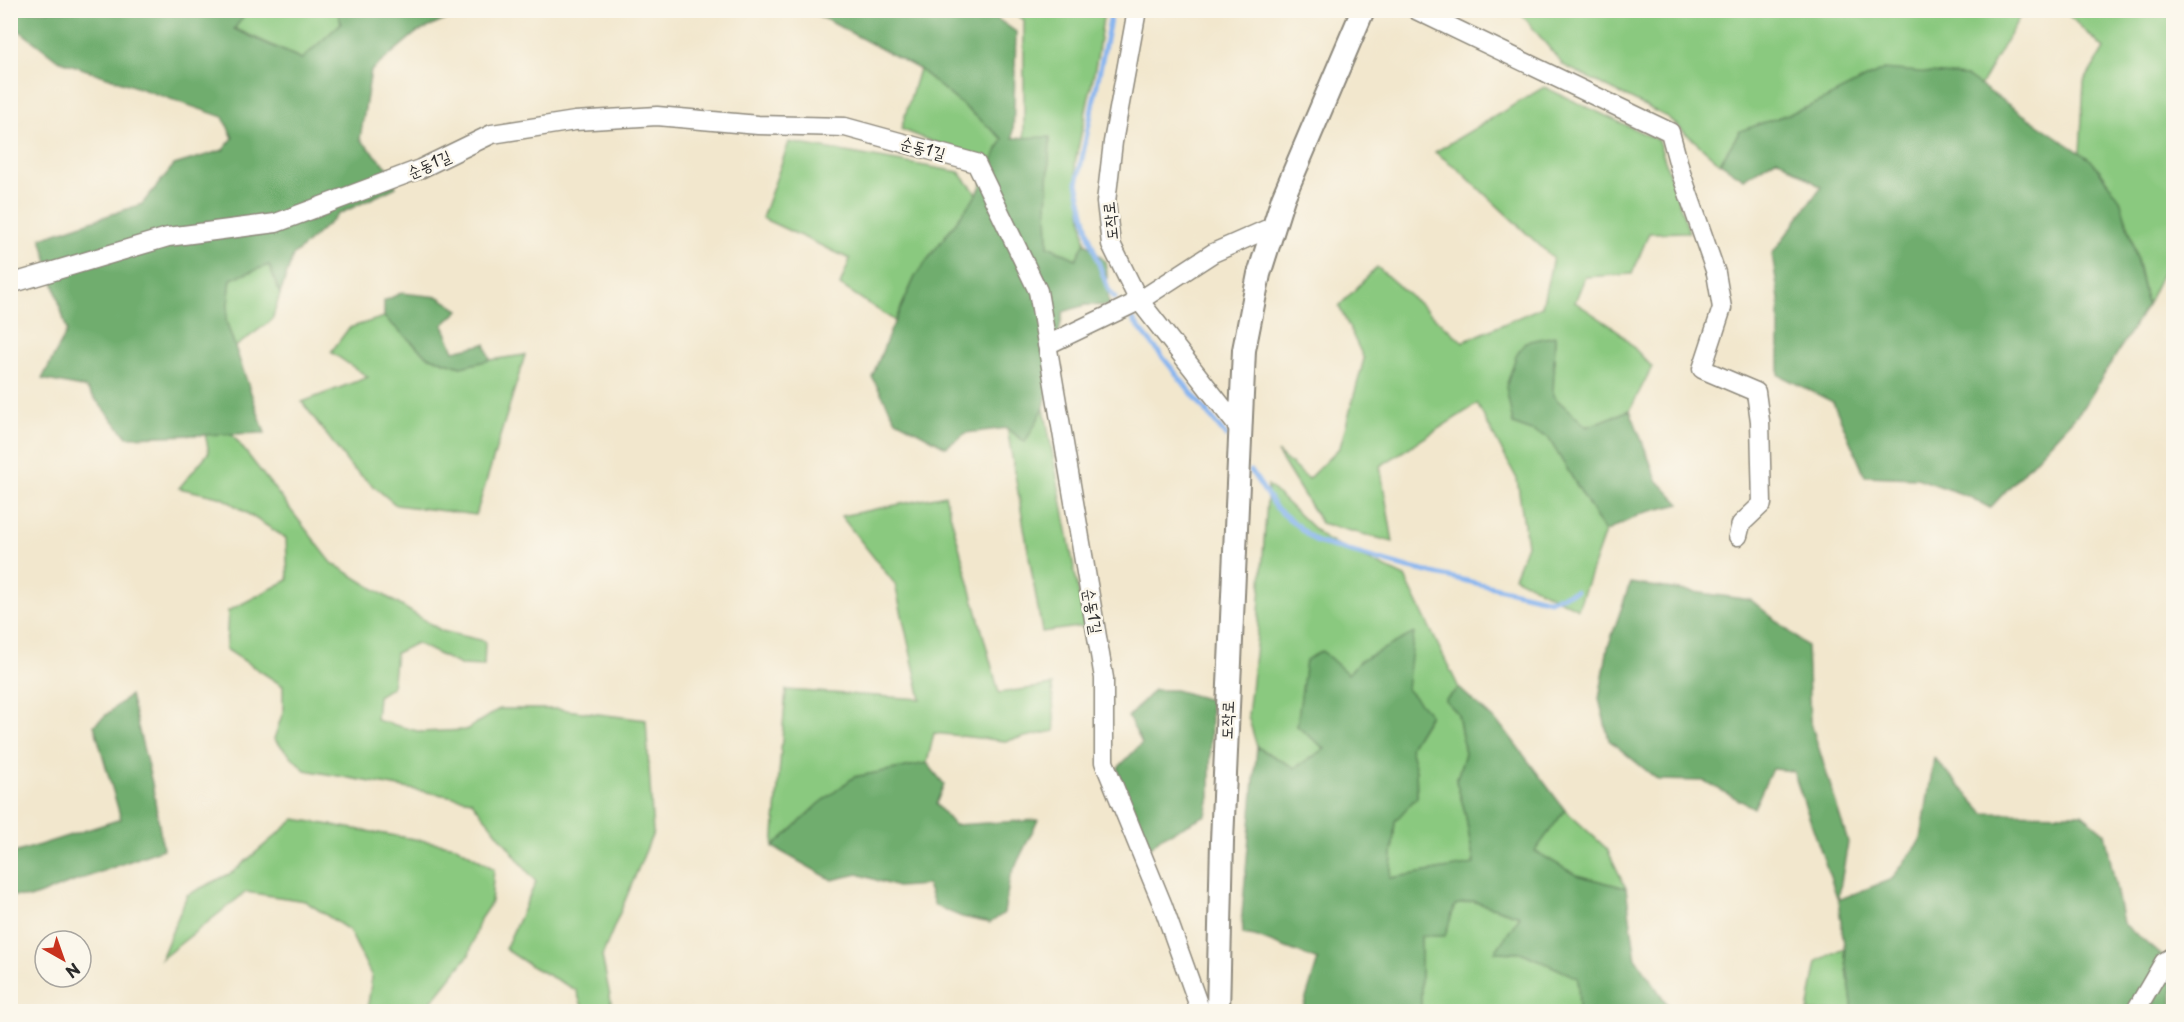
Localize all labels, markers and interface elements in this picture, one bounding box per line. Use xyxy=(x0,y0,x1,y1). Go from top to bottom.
street label: 순동1길 xyxy=(898,130,949,165)
street label: 순동1길 xyxy=(403,143,455,183)
street label: 도작로 xyxy=(1095,201,1123,242)
street label: 순동1길 xyxy=(1078,586,1110,636)
street label: 도작로 xyxy=(1213,700,1239,740)
north arrow xyxy=(33,929,93,989)
text: N xyxy=(61,958,86,985)

